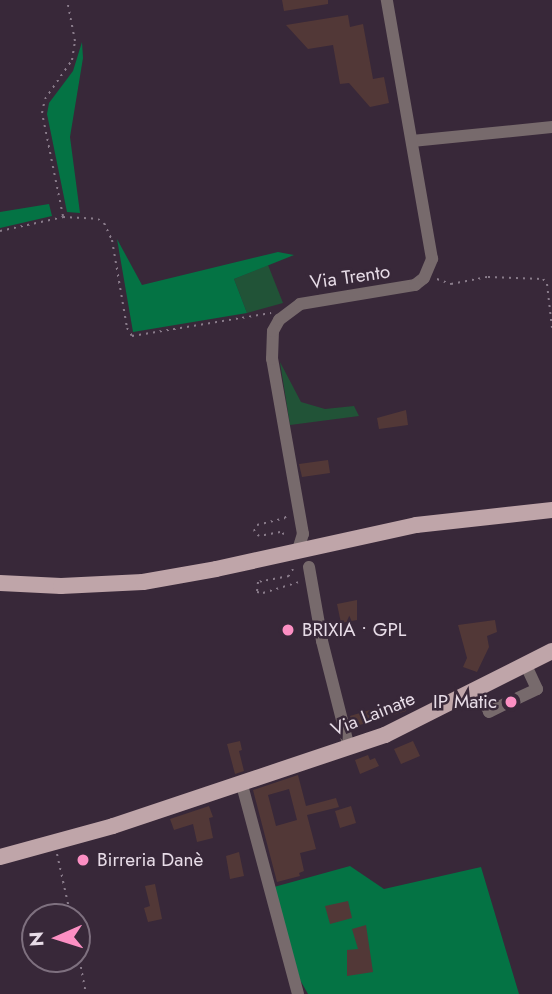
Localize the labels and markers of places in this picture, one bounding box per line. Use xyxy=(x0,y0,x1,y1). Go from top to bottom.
place label: BRIXIA • GPL xyxy=(302,619,406,641)
marker: BRIXIA • GPL xyxy=(280,622,296,638)
place label: IP Matic xyxy=(433,691,497,713)
marker: IP Matic xyxy=(503,694,519,710)
place label: Birreria Danè xyxy=(97,849,203,871)
marker: Birreria Danè xyxy=(75,852,91,868)

